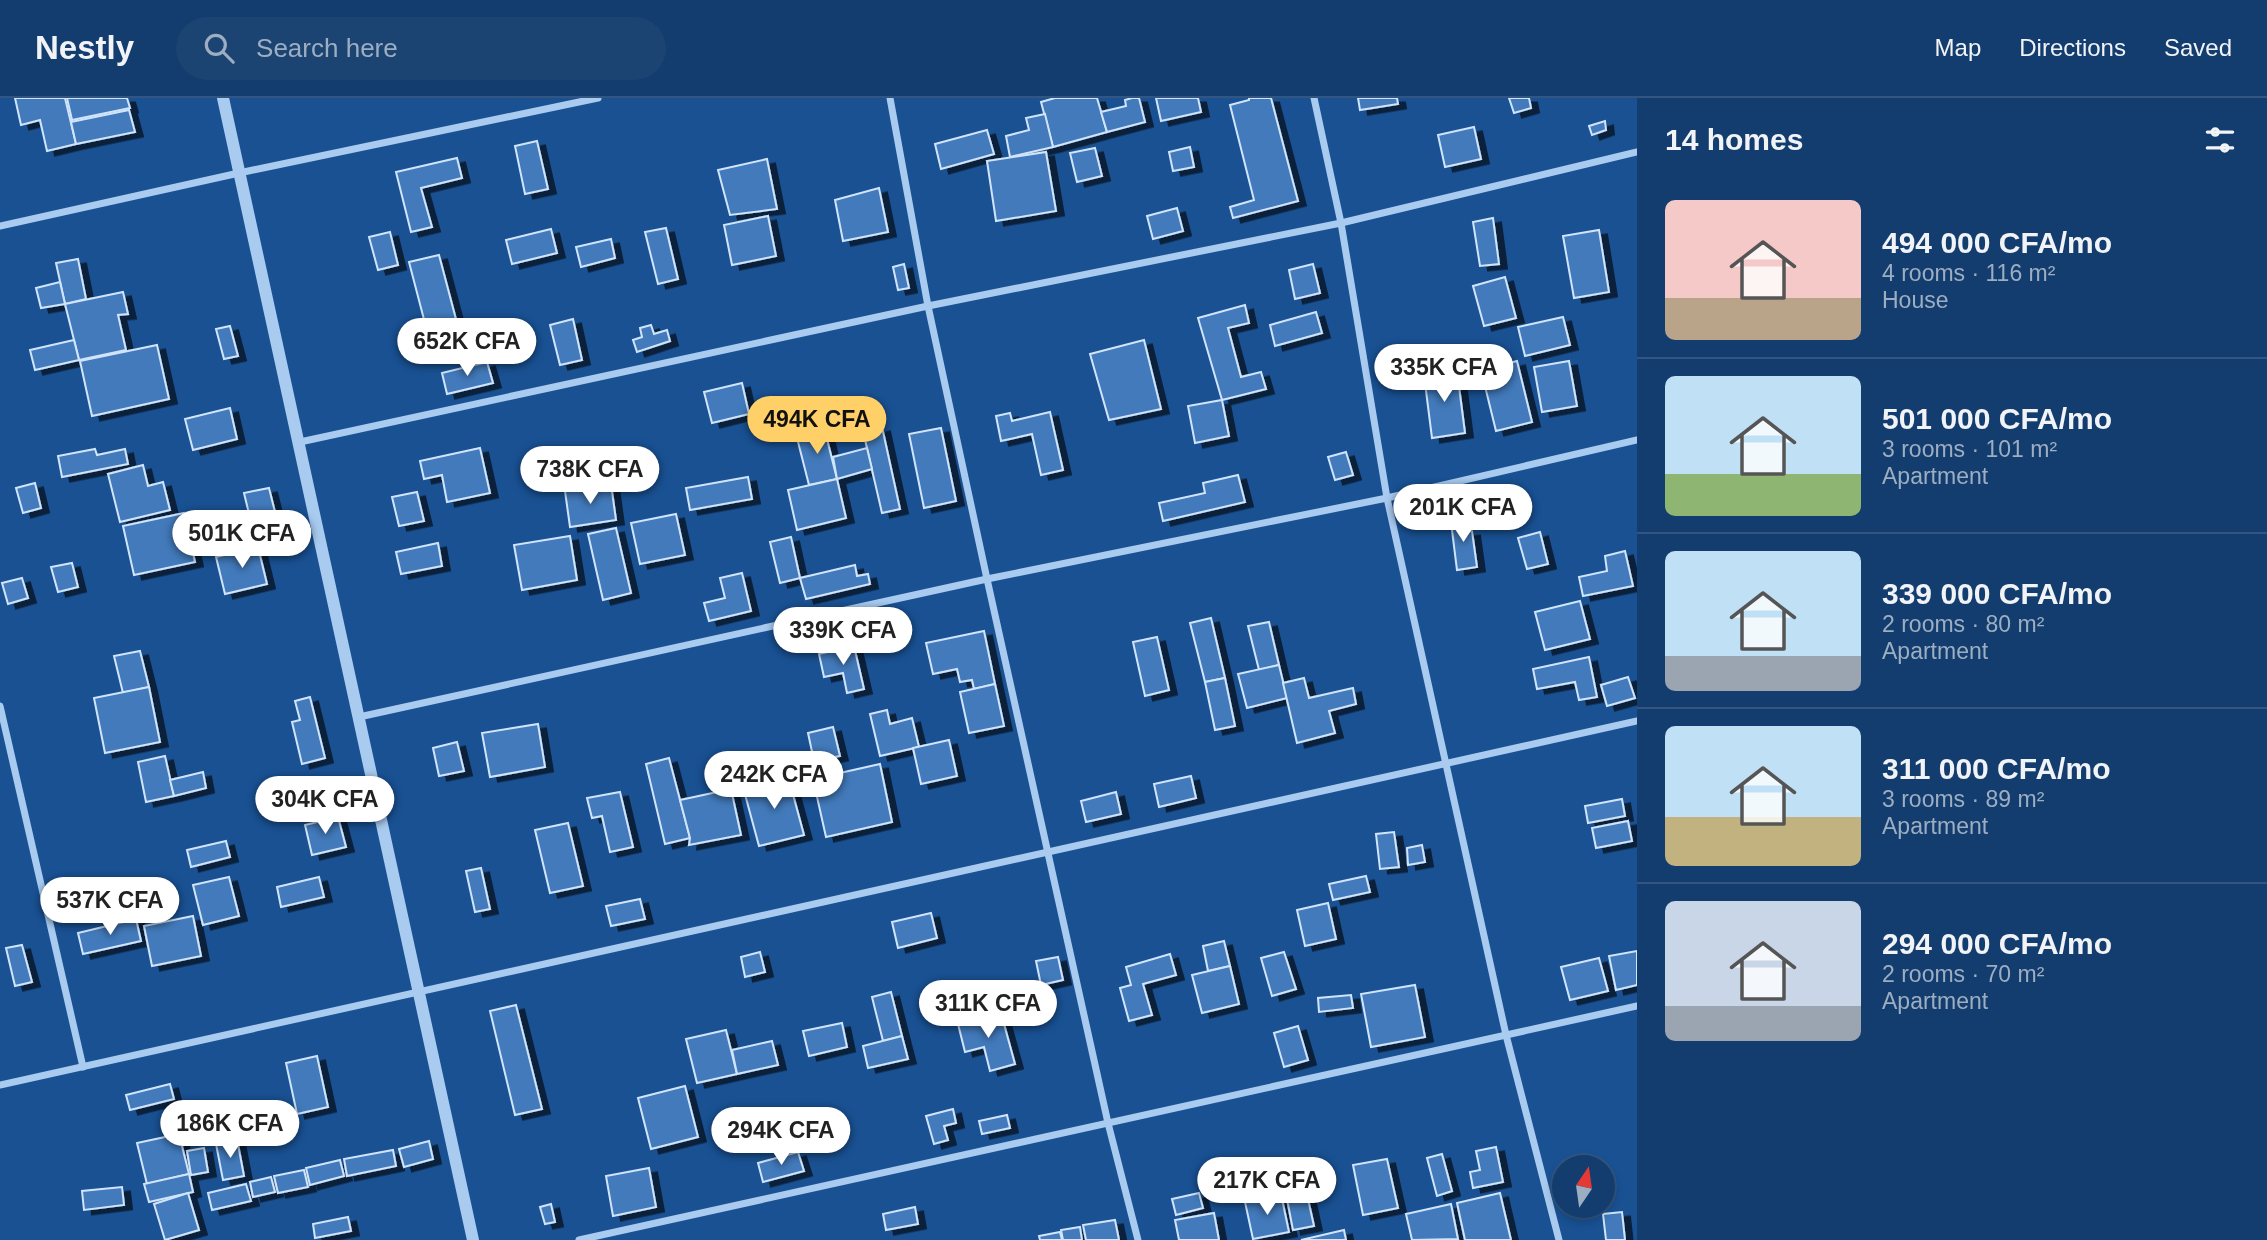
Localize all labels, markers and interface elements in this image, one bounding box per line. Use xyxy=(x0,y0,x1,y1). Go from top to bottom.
search box xyxy=(176,17,666,80)
text: Nestly xyxy=(35,29,134,66)
icon: search xyxy=(200,29,238,67)
text: Search here xyxy=(256,33,398,63)
text: Map xyxy=(1935,34,1981,61)
text: Directions xyxy=(2019,34,2126,61)
text: Saved xyxy=(2164,34,2232,61)
icon: filters xyxy=(2201,121,2239,159)
text: 14 homes xyxy=(1665,123,1803,156)
text: 494 000 CFA/mo xyxy=(1882,226,2112,259)
icon: home xyxy=(1721,228,1805,312)
text: 4 rooms · 116 m² xyxy=(1882,260,2055,286)
text: House xyxy=(1882,287,1948,313)
pin: 652K CFA xyxy=(395,318,539,378)
text: 652K CFA xyxy=(413,328,521,354)
pin: 335K CFA xyxy=(1372,344,1516,404)
text: 335K CFA xyxy=(1390,354,1498,380)
pin: 494K CFA xyxy=(745,396,889,456)
text: 501 000 CFA/mo xyxy=(1882,402,2112,435)
icon: home xyxy=(1721,404,1805,488)
text: 494K CFA xyxy=(763,406,871,432)
text: 3 rooms · 101 m² xyxy=(1882,436,2057,462)
pin: 738K CFA xyxy=(518,446,662,506)
text: 738K CFA xyxy=(536,456,644,482)
text: Apartment xyxy=(1882,463,1988,489)
pin: 201K CFA xyxy=(1391,484,1535,544)
text: 201K CFA xyxy=(1409,494,1517,520)
pin: 501K CFA xyxy=(170,510,314,570)
text: 501K CFA xyxy=(188,520,296,546)
text: 339 000 CFA/mo xyxy=(1882,577,2112,610)
icon: home xyxy=(1721,579,1805,663)
pin: 339K CFA xyxy=(771,608,915,667)
text: 2 rooms · 80 m² xyxy=(1882,611,2044,637)
text: 339K CFA xyxy=(789,617,897,643)
text: Apartment xyxy=(1882,638,1988,664)
pin: 242K CFA xyxy=(702,752,846,811)
text: 311 000 CFA/mo xyxy=(1882,752,2110,785)
icon: home xyxy=(1721,754,1805,838)
text: 242K CFA xyxy=(720,761,828,787)
pin: 304K CFA xyxy=(253,776,397,836)
text: 304K CFA xyxy=(271,786,379,812)
text: 3 rooms · 89 m² xyxy=(1882,786,2044,812)
text: Apartment xyxy=(1882,813,1988,839)
pin: 537K CFA xyxy=(38,878,182,937)
text: 537K CFA xyxy=(56,887,164,913)
text: 294 000 CFA/mo xyxy=(1882,927,2112,960)
icon: home xyxy=(1721,929,1805,1013)
text: 2 rooms · 70 m² xyxy=(1882,961,2044,987)
pin: 311K CFA xyxy=(916,981,1060,1040)
text: Apartment xyxy=(1882,988,1988,1014)
text: 311K CFA xyxy=(935,990,1041,1016)
pin: 186K CFA xyxy=(158,1100,302,1160)
pin: 294K CFA xyxy=(709,1108,853,1167)
text: 186K CFA xyxy=(176,1110,284,1136)
text: 294K CFA xyxy=(727,1117,835,1143)
north arrow xyxy=(1552,1155,1615,1218)
map controls xyxy=(1552,1155,1615,1218)
pin: 217K CFA xyxy=(1195,1158,1339,1217)
text: 217K CFA xyxy=(1213,1167,1321,1193)

